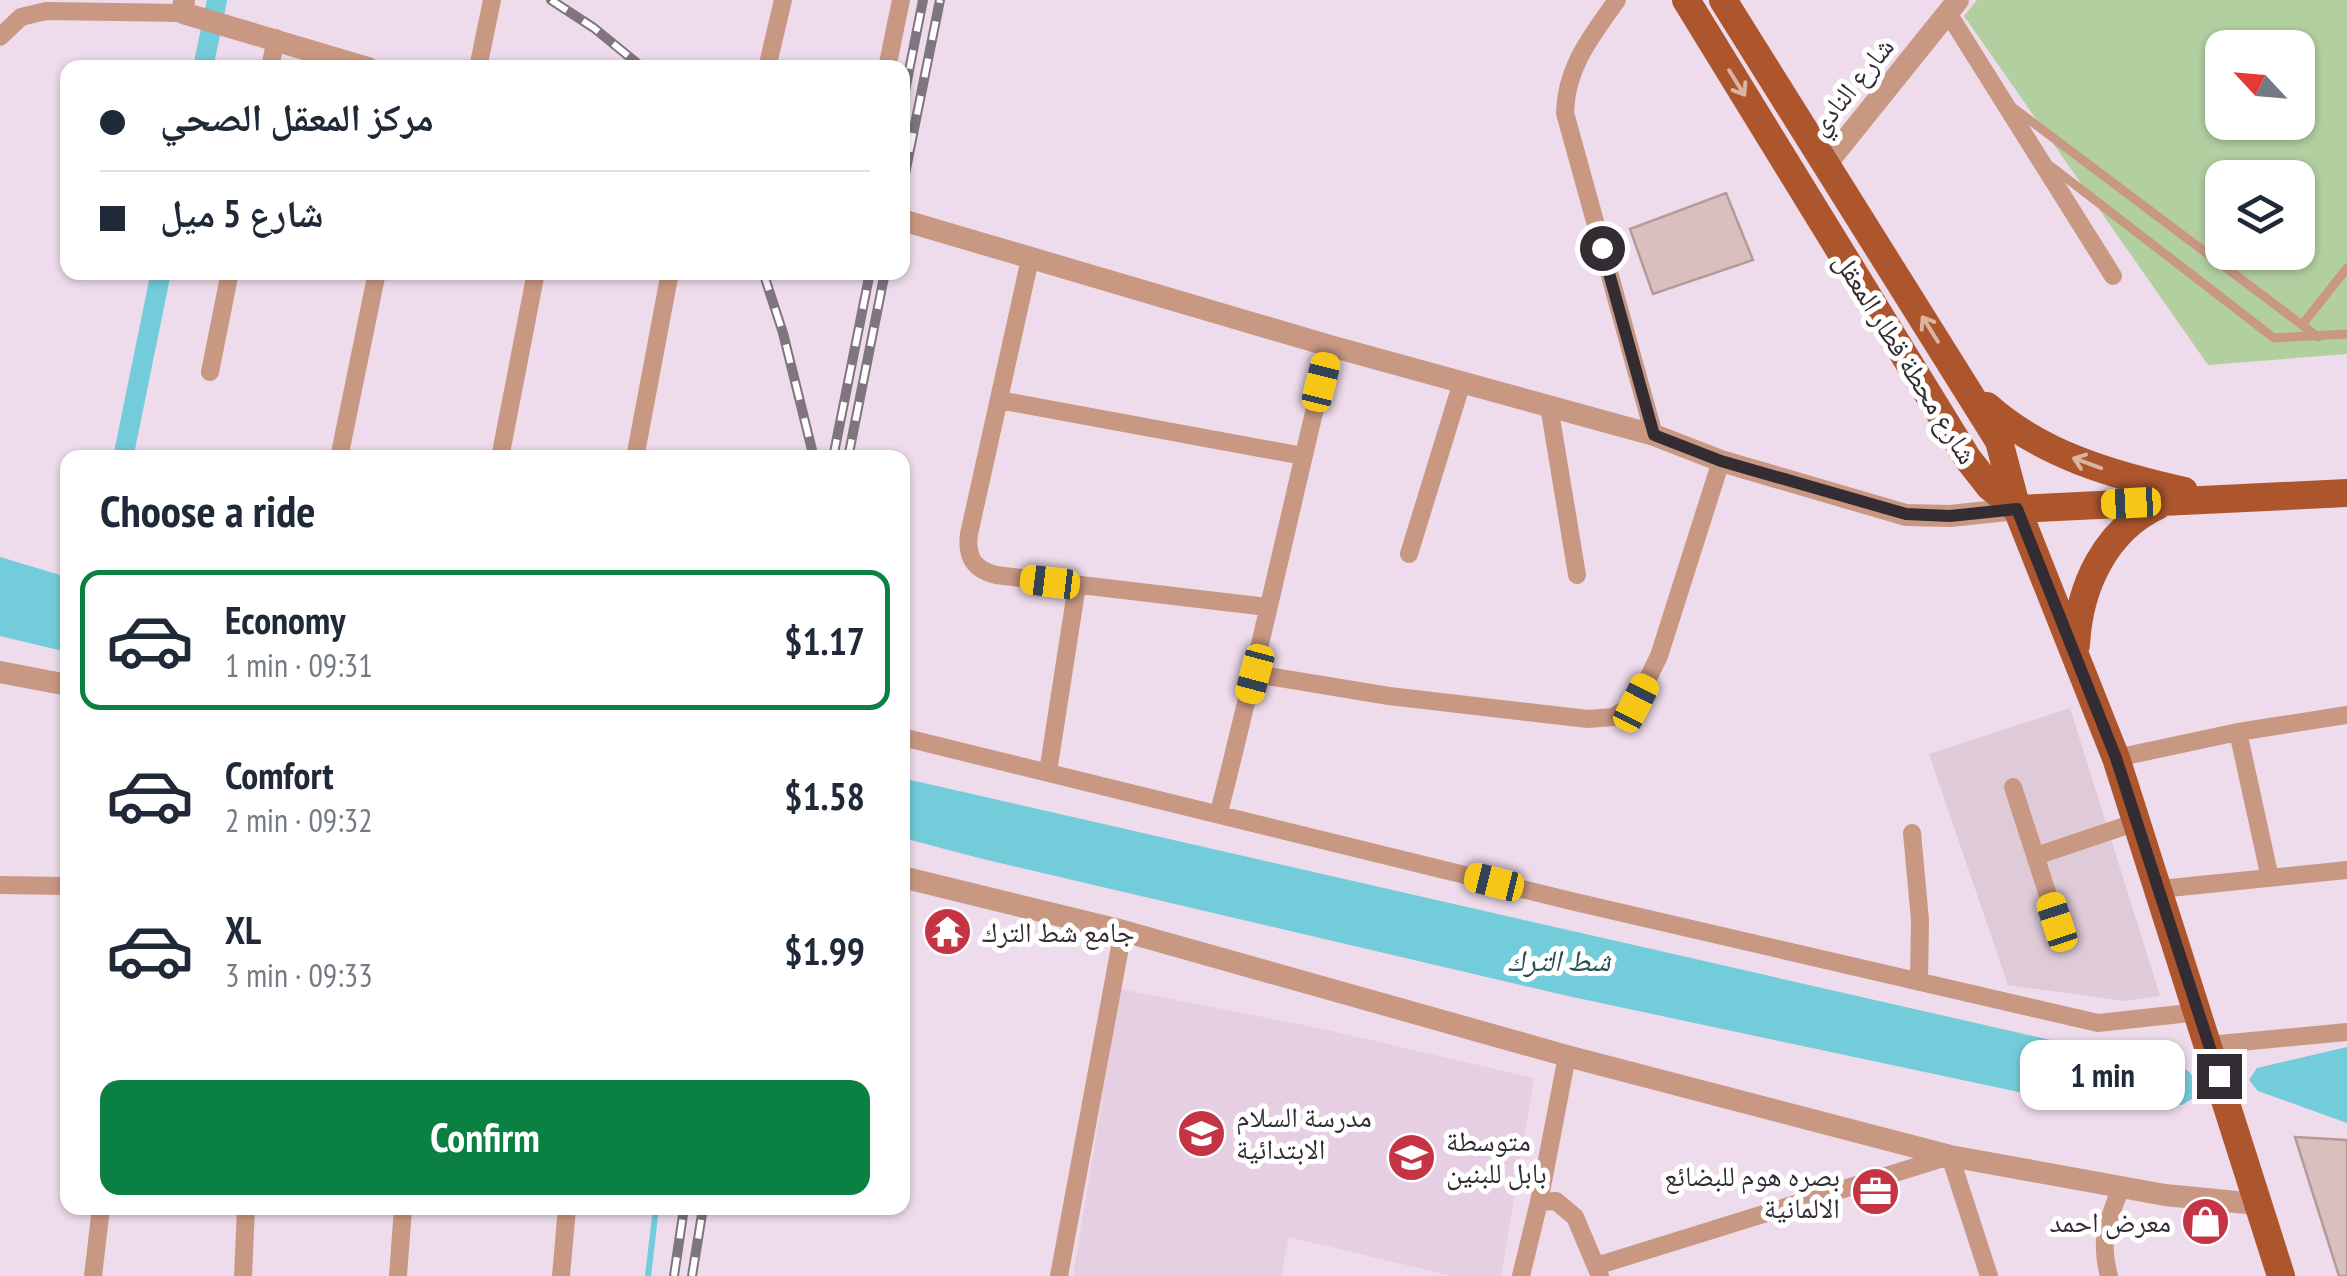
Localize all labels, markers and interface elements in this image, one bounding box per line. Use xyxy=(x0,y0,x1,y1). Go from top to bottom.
street label: شارع النادي xyxy=(1800,29,1905,146)
north arrow xyxy=(2205,30,2315,140)
map controls xyxy=(2205,30,2315,270)
one-way arrow xyxy=(1727,68,1747,97)
text: مركز المعقل الصحي xyxy=(160,92,434,141)
button: layers xyxy=(2205,160,2315,270)
text: شارع 5 ميل xyxy=(160,188,324,237)
route start xyxy=(1580,226,1625,271)
street label: شارع محطة قطار المعقل xyxy=(1826,245,1987,471)
one-way arrow xyxy=(1920,315,1940,344)
car xyxy=(1299,349,1343,415)
one-way arrow xyxy=(2072,453,2103,471)
text: Choose a ride xyxy=(100,481,315,539)
car xyxy=(2100,486,2162,520)
car xyxy=(1018,563,1082,601)
icon: car xyxy=(105,595,195,685)
text: Economy xyxy=(225,595,345,644)
text: $1.17 xyxy=(784,616,865,665)
car xyxy=(1233,641,1277,707)
text: 1 min · 09:31 xyxy=(225,644,373,686)
car xyxy=(1609,669,1663,737)
icon: car xyxy=(105,750,195,840)
text: Comfort xyxy=(225,750,334,799)
text: $1.58 xyxy=(784,771,865,820)
text: 2 min · 09:32 xyxy=(225,799,373,841)
car xyxy=(1461,860,1527,904)
car xyxy=(2033,889,2081,955)
icon: car xyxy=(105,905,195,995)
text: XL xyxy=(225,905,261,954)
temple icon: جامع شط الترك xyxy=(921,906,973,958)
place label: جامع شط الترك xyxy=(982,913,1135,950)
text: $1.99 xyxy=(784,926,865,975)
water label: شط الترك xyxy=(1508,940,1611,979)
text: 3 min · 09:33 xyxy=(225,954,373,996)
callout: 1 min xyxy=(2019,1041,2184,1111)
text: 1 min xyxy=(2070,1054,2135,1096)
route end xyxy=(2197,1054,2242,1099)
button: Confirm xyxy=(100,1080,870,1195)
place label: مدرسة السلام الابتدائية xyxy=(1236,1098,1372,1167)
school or university icon: مدرسة السلام الابتدائية xyxy=(1175,1107,1227,1159)
place label: متوسطة بابل للبنين xyxy=(1446,1122,1547,1191)
school or university icon: متوسطة بابل للبنين xyxy=(1385,1131,1437,1183)
place label: بصره هوم للبضائع الالمانية xyxy=(1664,1157,1840,1226)
office icon: بصره هوم للبضائع الالمانية xyxy=(1849,1166,1901,1218)
shop icon: معرض احمد xyxy=(2180,1196,2232,1248)
place label: معرض احمد xyxy=(2049,1203,2171,1240)

